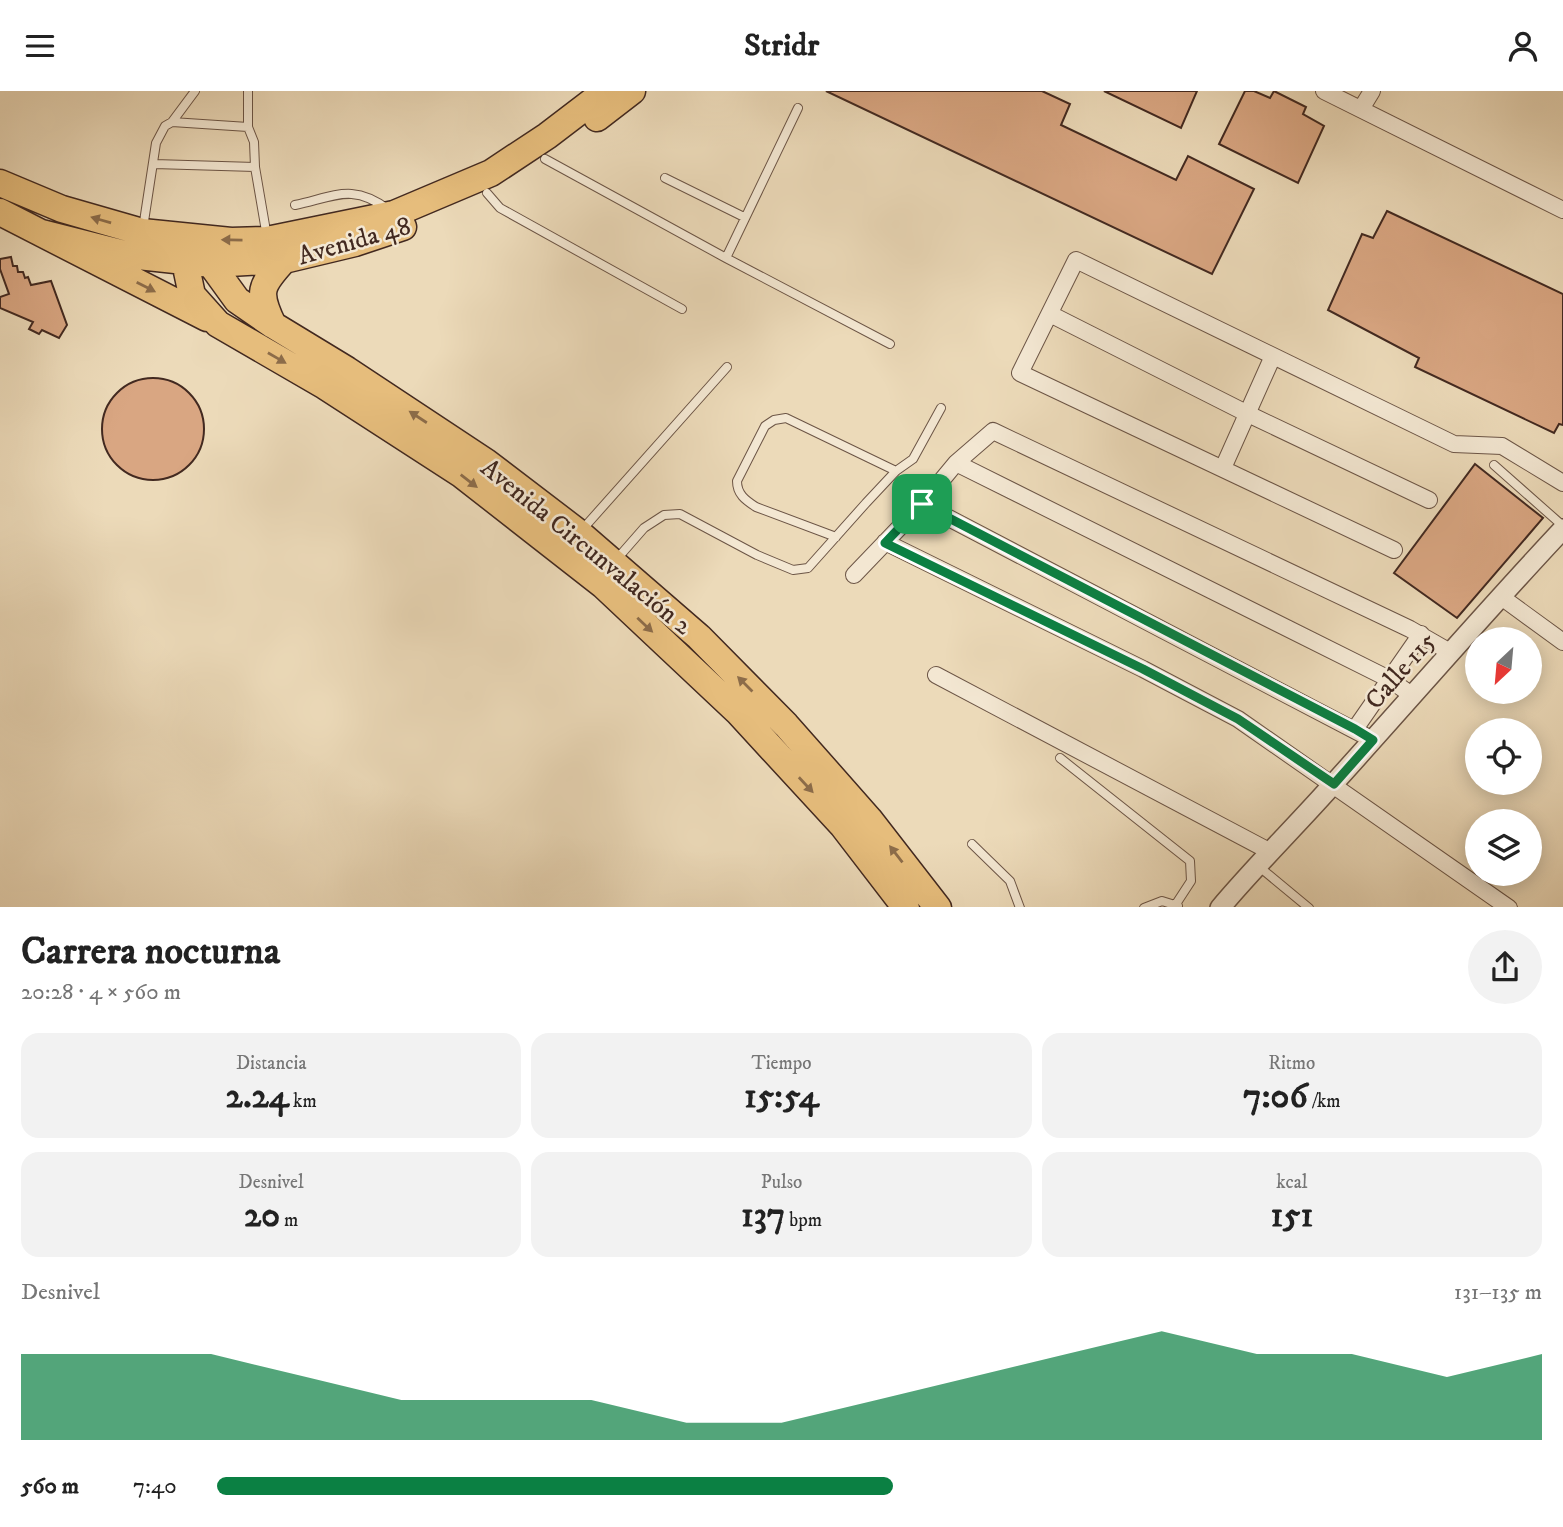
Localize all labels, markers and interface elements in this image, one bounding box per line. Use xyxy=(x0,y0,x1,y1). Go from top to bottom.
text: Stridr xyxy=(744,26,819,66)
icon: menu xyxy=(21,27,59,65)
icon: person xyxy=(1504,27,1542,65)
street label: Avenida 48 xyxy=(294,210,415,273)
one-way arrow xyxy=(90,214,112,225)
one-way arrow xyxy=(221,234,243,246)
one-way arrow xyxy=(136,281,156,292)
one-way arrow xyxy=(268,352,287,364)
one-way arrow xyxy=(409,410,427,424)
street label: Avenida Circunvalación 2 xyxy=(474,452,699,643)
one-way arrow xyxy=(460,473,478,487)
pin xyxy=(892,474,952,534)
icon: arrive xyxy=(903,485,941,523)
one-way arrow xyxy=(636,616,653,632)
street label: Calle 115 xyxy=(1358,625,1444,717)
north arrow xyxy=(1465,627,1542,703)
map controls xyxy=(1465,627,1542,886)
one-way arrow xyxy=(738,676,754,693)
button: locate xyxy=(1465,718,1542,795)
one-way arrow xyxy=(797,776,813,793)
button: layers xyxy=(1465,809,1542,886)
one-way arrow xyxy=(889,845,904,863)
text: Carrera nocturna xyxy=(21,928,280,976)
button: share xyxy=(1468,930,1542,1004)
text: 20:28 · 4 × 560 m xyxy=(21,978,181,1007)
text: Distancia xyxy=(236,1052,306,1075)
text: Tiempo xyxy=(751,1052,812,1075)
text: Ritmo xyxy=(1268,1052,1315,1075)
text: 2.24 xyxy=(226,1075,289,1119)
text: 15:54 xyxy=(744,1075,819,1119)
text: 7:06 xyxy=(1243,1075,1308,1119)
text: km xyxy=(289,1090,317,1113)
text: /km xyxy=(1308,1090,1341,1113)
text: Desnivel xyxy=(239,1171,304,1194)
text: Pulso xyxy=(761,1171,802,1194)
text: kcal xyxy=(1276,1171,1307,1194)
text: 20 xyxy=(244,1194,280,1238)
text: 137 xyxy=(741,1194,785,1238)
text: 151 xyxy=(1270,1194,1313,1238)
text: m xyxy=(280,1209,298,1232)
text: bpm xyxy=(785,1209,822,1232)
text: Desnivel xyxy=(21,1278,100,1307)
text: 131–135 m xyxy=(1454,1278,1542,1307)
text: 560 m xyxy=(21,1472,79,1501)
text: 7:40 xyxy=(133,1472,177,1501)

